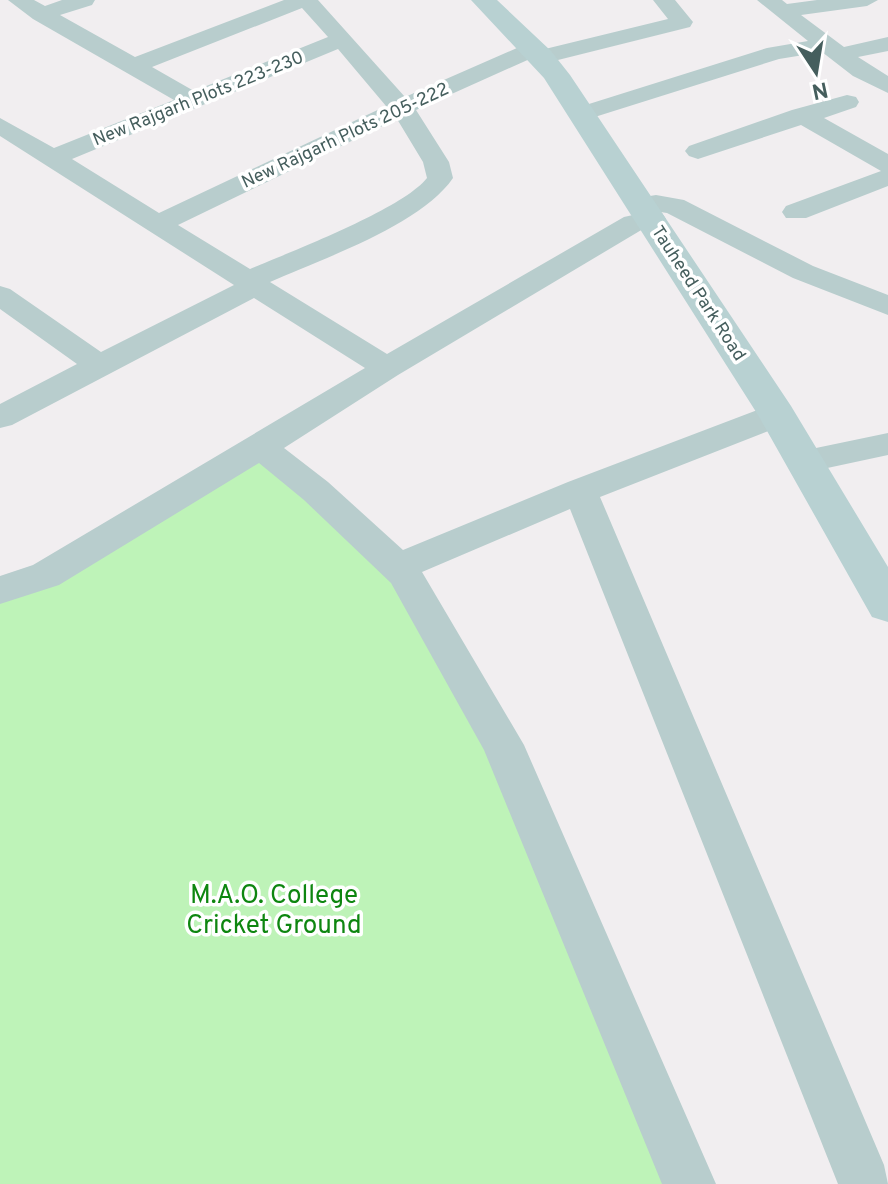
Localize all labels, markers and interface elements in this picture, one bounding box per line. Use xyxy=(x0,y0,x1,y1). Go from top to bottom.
north arrow xyxy=(776,32,856,112)
street label: New Rajgarh Plots 223-230 xyxy=(90,47,307,152)
text: N xyxy=(809,74,830,104)
street label: New Rajgarh Plots 205-222 xyxy=(238,78,453,195)
street label: Tauheed Park Road xyxy=(645,222,750,366)
park label: M.A.O. College Cricket Ground xyxy=(186,880,362,943)

